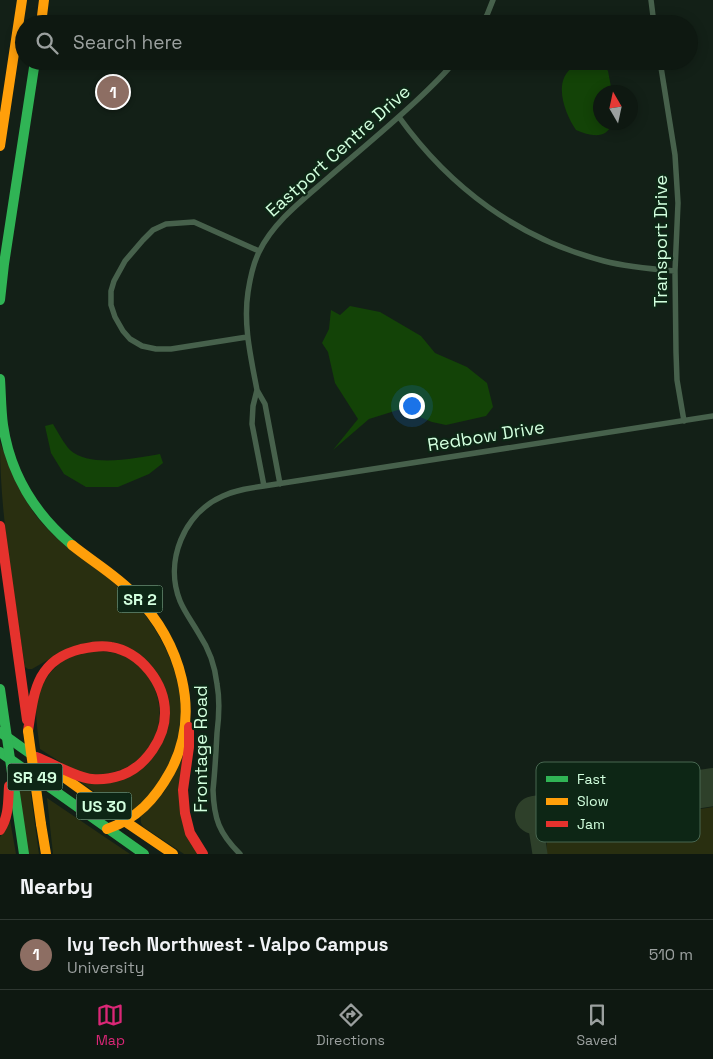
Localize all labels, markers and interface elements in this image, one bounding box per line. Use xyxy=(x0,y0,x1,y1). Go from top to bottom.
search box xyxy=(15,15,698,70)
icon: search xyxy=(33,29,61,57)
text: Search here xyxy=(73,30,183,55)
pin: 1 xyxy=(97,73,129,111)
street label: Eastport Centre Drive xyxy=(261,80,415,222)
north arrow xyxy=(593,85,638,130)
street label: Transport Drive xyxy=(649,175,672,307)
your location xyxy=(399,393,425,419)
street label: Redbow Drive xyxy=(426,415,546,456)
road number: SR 2 xyxy=(118,586,162,612)
street label: Frontage Road xyxy=(189,685,212,813)
legend xyxy=(536,762,700,842)
road number: SR 49 xyxy=(8,764,62,790)
text: Fast xyxy=(577,770,606,788)
road number: US 30 xyxy=(76,792,132,819)
text: Slow xyxy=(577,792,609,810)
text: Jam xyxy=(577,815,605,833)
text: Nearby xyxy=(20,873,93,900)
text: Ivy Tech Northwest - Valpo Campus xyxy=(67,932,389,957)
text: 1 xyxy=(32,944,40,965)
text: 510 m xyxy=(649,944,693,965)
text: University xyxy=(67,957,145,978)
tab: Map xyxy=(96,1001,125,1049)
tab: Directions xyxy=(316,1001,385,1049)
tab: Saved xyxy=(576,1001,617,1049)

